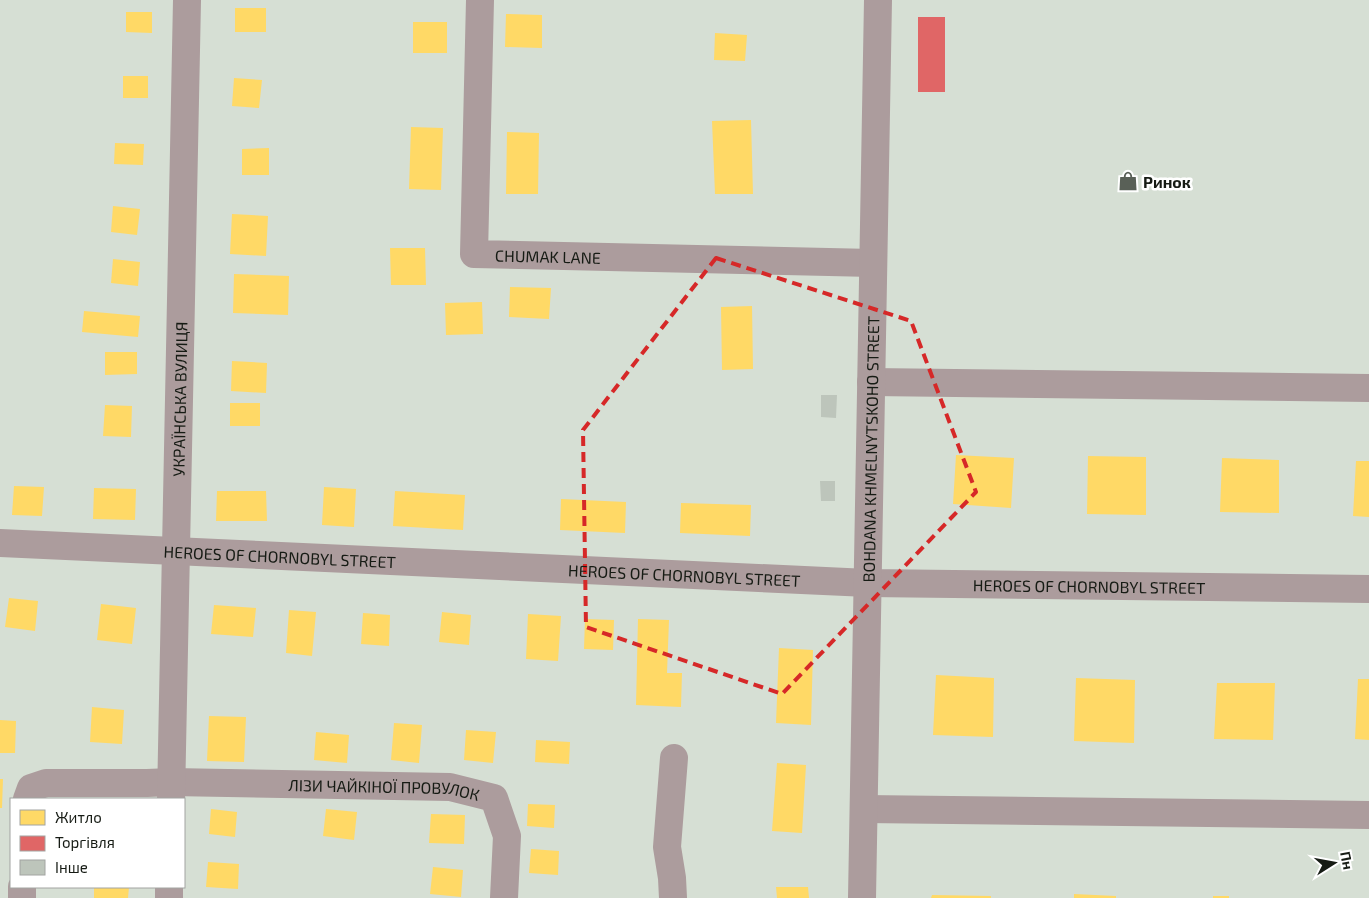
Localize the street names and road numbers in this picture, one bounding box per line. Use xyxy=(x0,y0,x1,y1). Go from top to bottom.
street label: CHUMAK LANE xyxy=(495,245,601,266)
street label: BOHDANA KHMELNYTSKOHO STREET xyxy=(858,316,882,583)
street label: УКРАЇНСЬКА ВУЛИЦЯ xyxy=(168,321,190,477)
street label: HEROES OF CHORNOBYL STREET xyxy=(163,541,396,571)
street label: HEROES OF CHORNOBYL STREET xyxy=(568,560,801,589)
street label: HEROES OF CHORNOBYL STREET xyxy=(973,575,1205,597)
street label: ЛІЗИ ЧАЙКІНОЇ ПРОВУЛОК xyxy=(288,775,482,804)

